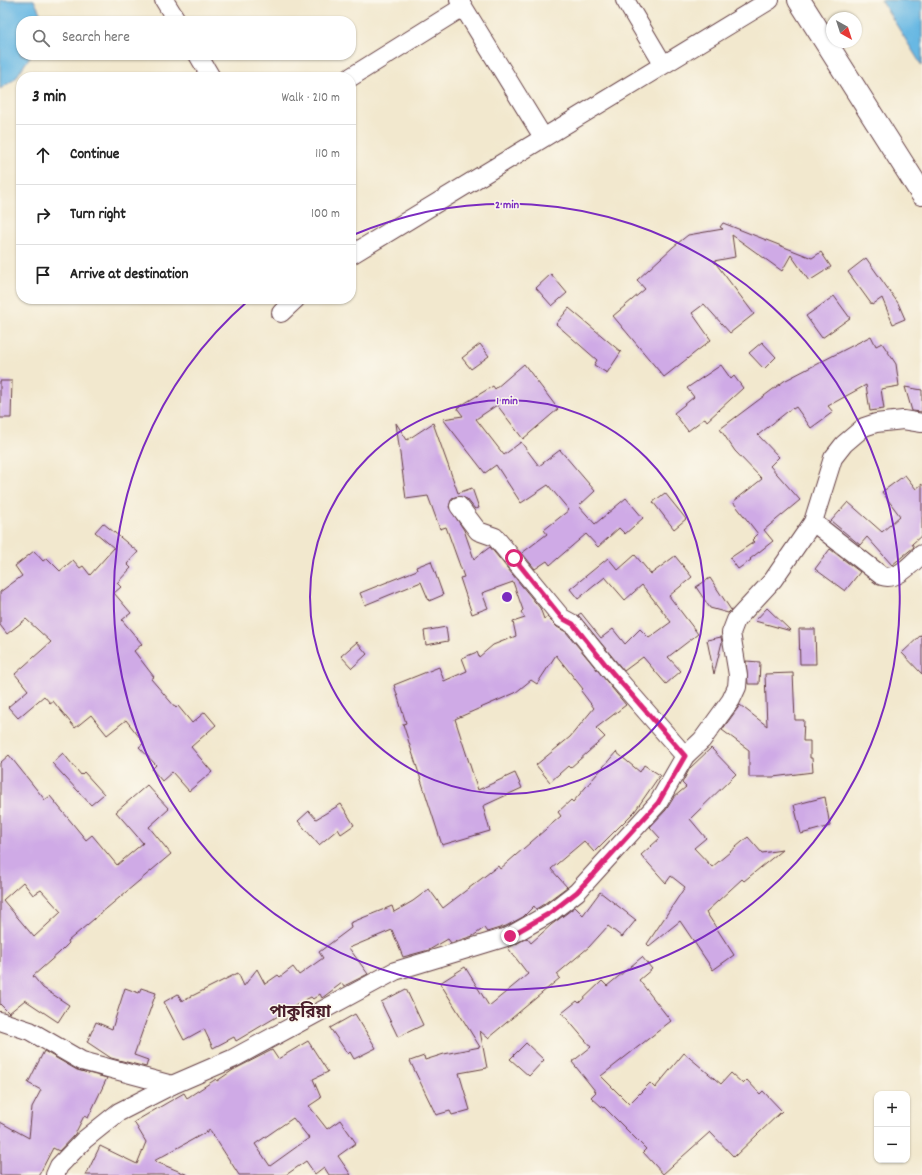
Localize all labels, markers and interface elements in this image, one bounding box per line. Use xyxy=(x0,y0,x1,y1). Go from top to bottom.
north arrow xyxy=(826,12,862,48)
search box xyxy=(16,16,356,60)
icon: search xyxy=(30,27,52,49)
text: Search here xyxy=(62,27,130,49)
text: 3 min xyxy=(32,86,66,110)
text: Walk · 210 m xyxy=(282,89,340,108)
icon: ahead xyxy=(32,144,54,166)
text: Continue xyxy=(70,144,119,166)
text: 110 m xyxy=(315,145,340,164)
text: 2 min xyxy=(495,197,519,214)
icon: right xyxy=(32,204,54,226)
text: Turn right xyxy=(70,204,126,226)
text: 100 m xyxy=(311,205,340,224)
icon: arrive xyxy=(32,264,54,286)
text: Arrive at destination xyxy=(70,264,188,286)
text: 1 min xyxy=(496,393,518,410)
route start xyxy=(505,549,523,567)
centre of rings xyxy=(500,590,514,604)
route end xyxy=(501,927,519,945)
district label: পাকুরিয়া xyxy=(269,1001,331,1026)
map controls xyxy=(874,1091,910,1163)
button: + xyxy=(874,1091,910,1127)
button: − xyxy=(874,1127,910,1163)

